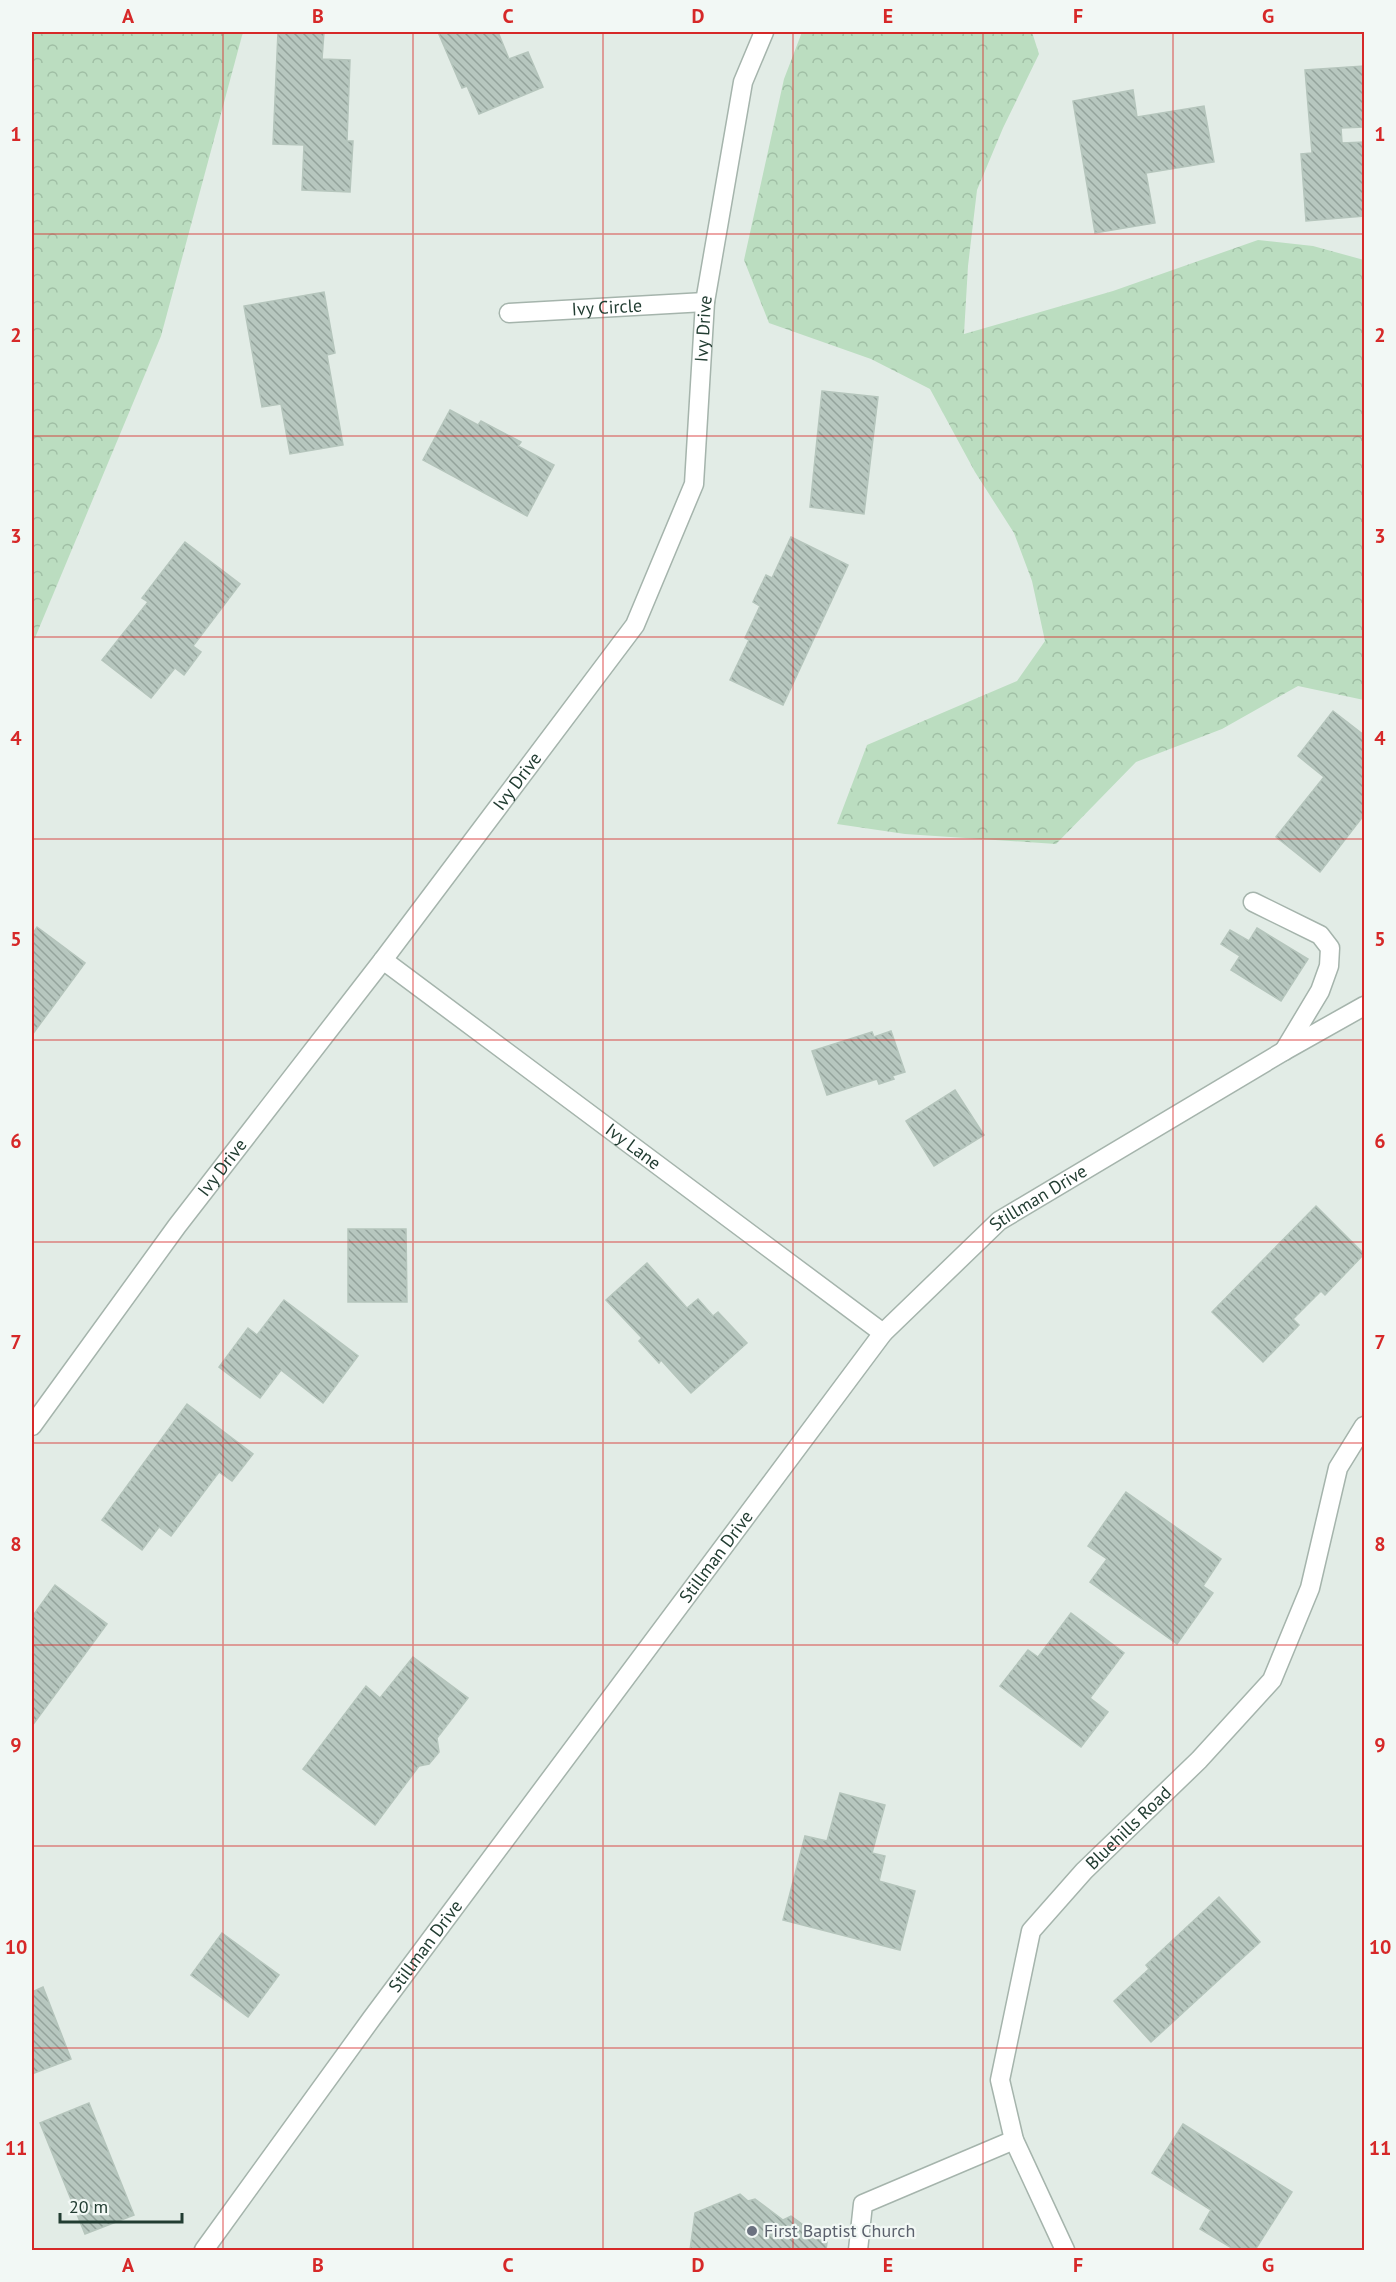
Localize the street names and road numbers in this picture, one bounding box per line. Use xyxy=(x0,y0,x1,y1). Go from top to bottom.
street label: Ivy Drive xyxy=(689,293,717,363)
street label: Ivy Circle xyxy=(571,294,643,320)
street label: Ivy Drive xyxy=(488,747,546,815)
street label: Ivy Lane xyxy=(601,1118,666,1174)
street label: Ivy Drive xyxy=(192,1134,251,1201)
street label: Stillman Drive xyxy=(984,1159,1091,1235)
street label: Stillman Drive xyxy=(674,1506,758,1607)
street label: Bluehills Road xyxy=(1080,1781,1176,1874)
street label: Stillman Drive xyxy=(383,1895,467,1997)

